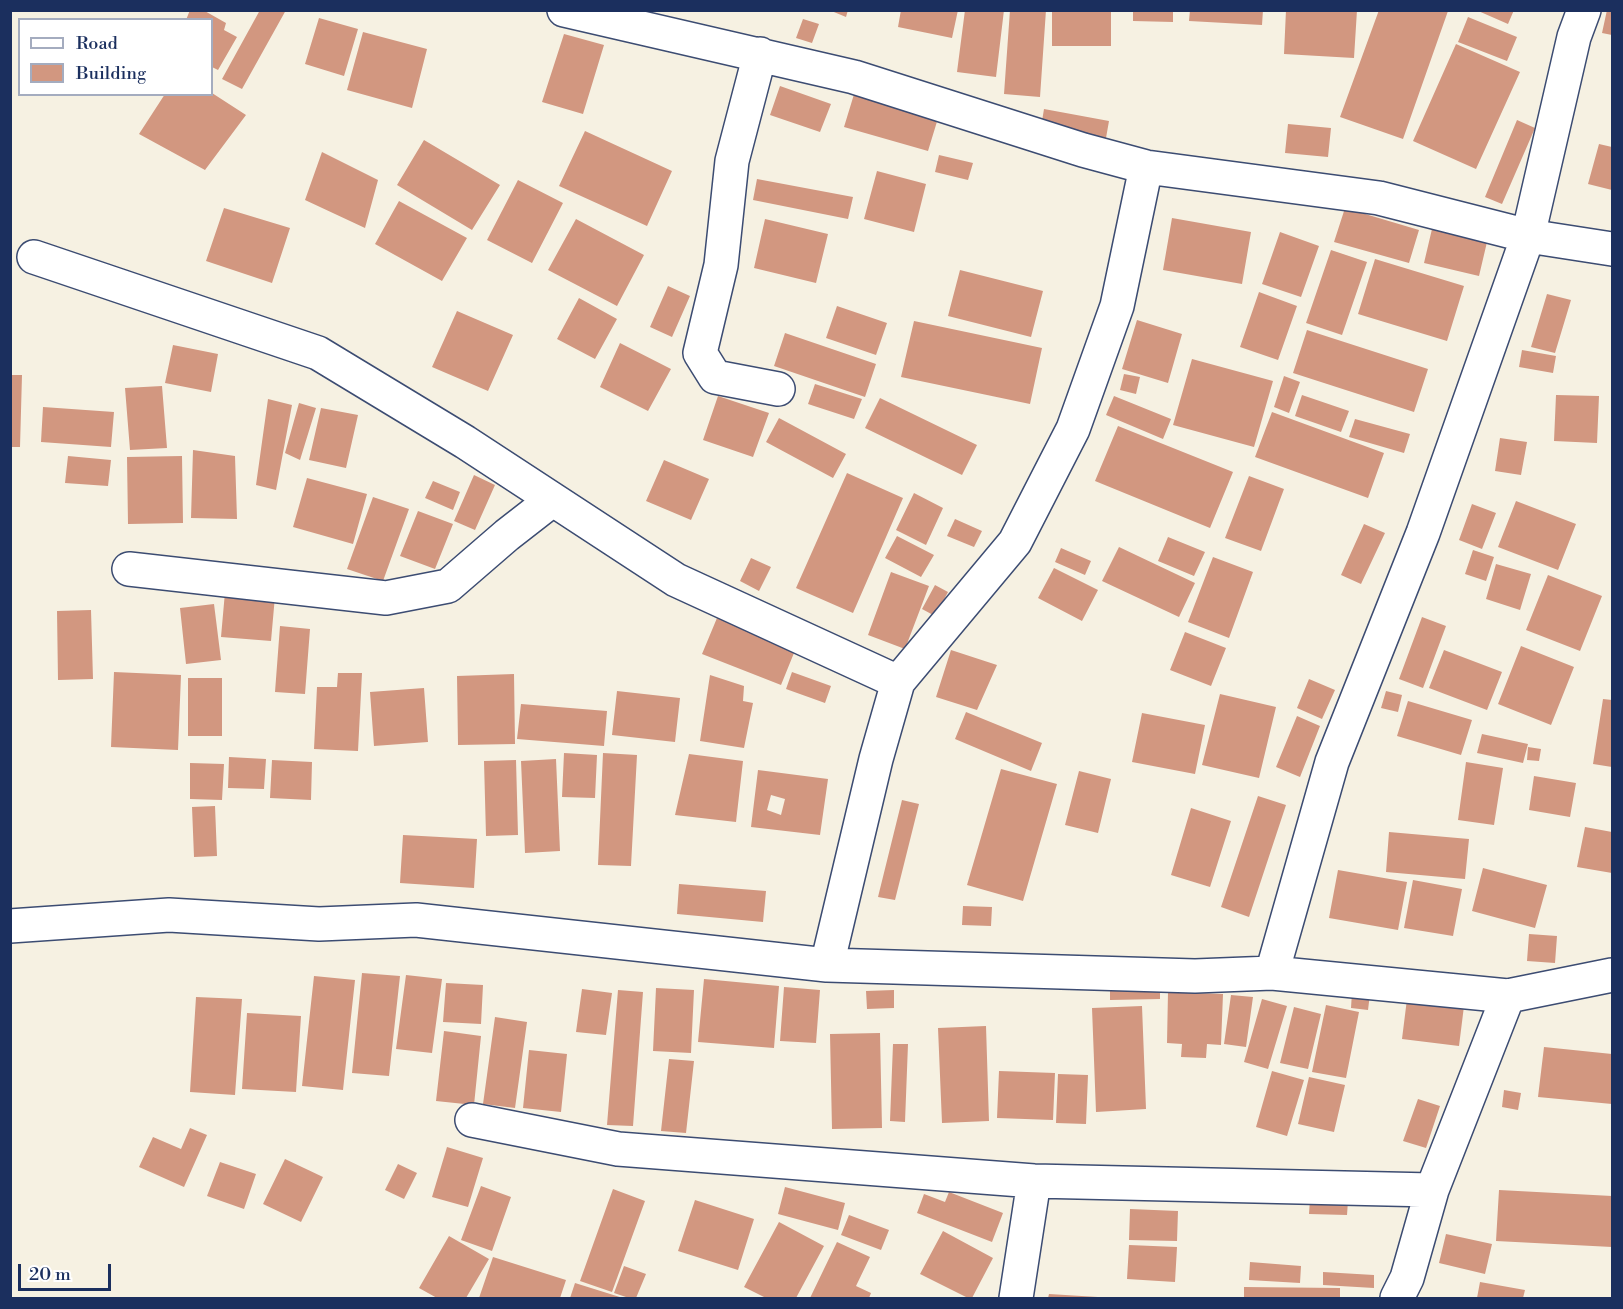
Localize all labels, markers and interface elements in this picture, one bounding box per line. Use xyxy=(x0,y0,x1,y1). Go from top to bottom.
legend xyxy=(18,18,213,96)
text: Road xyxy=(76,32,118,55)
text: Building xyxy=(76,62,146,85)
scale bar xyxy=(21,1252,114,1290)
text: 20 m xyxy=(29,1263,71,1286)

